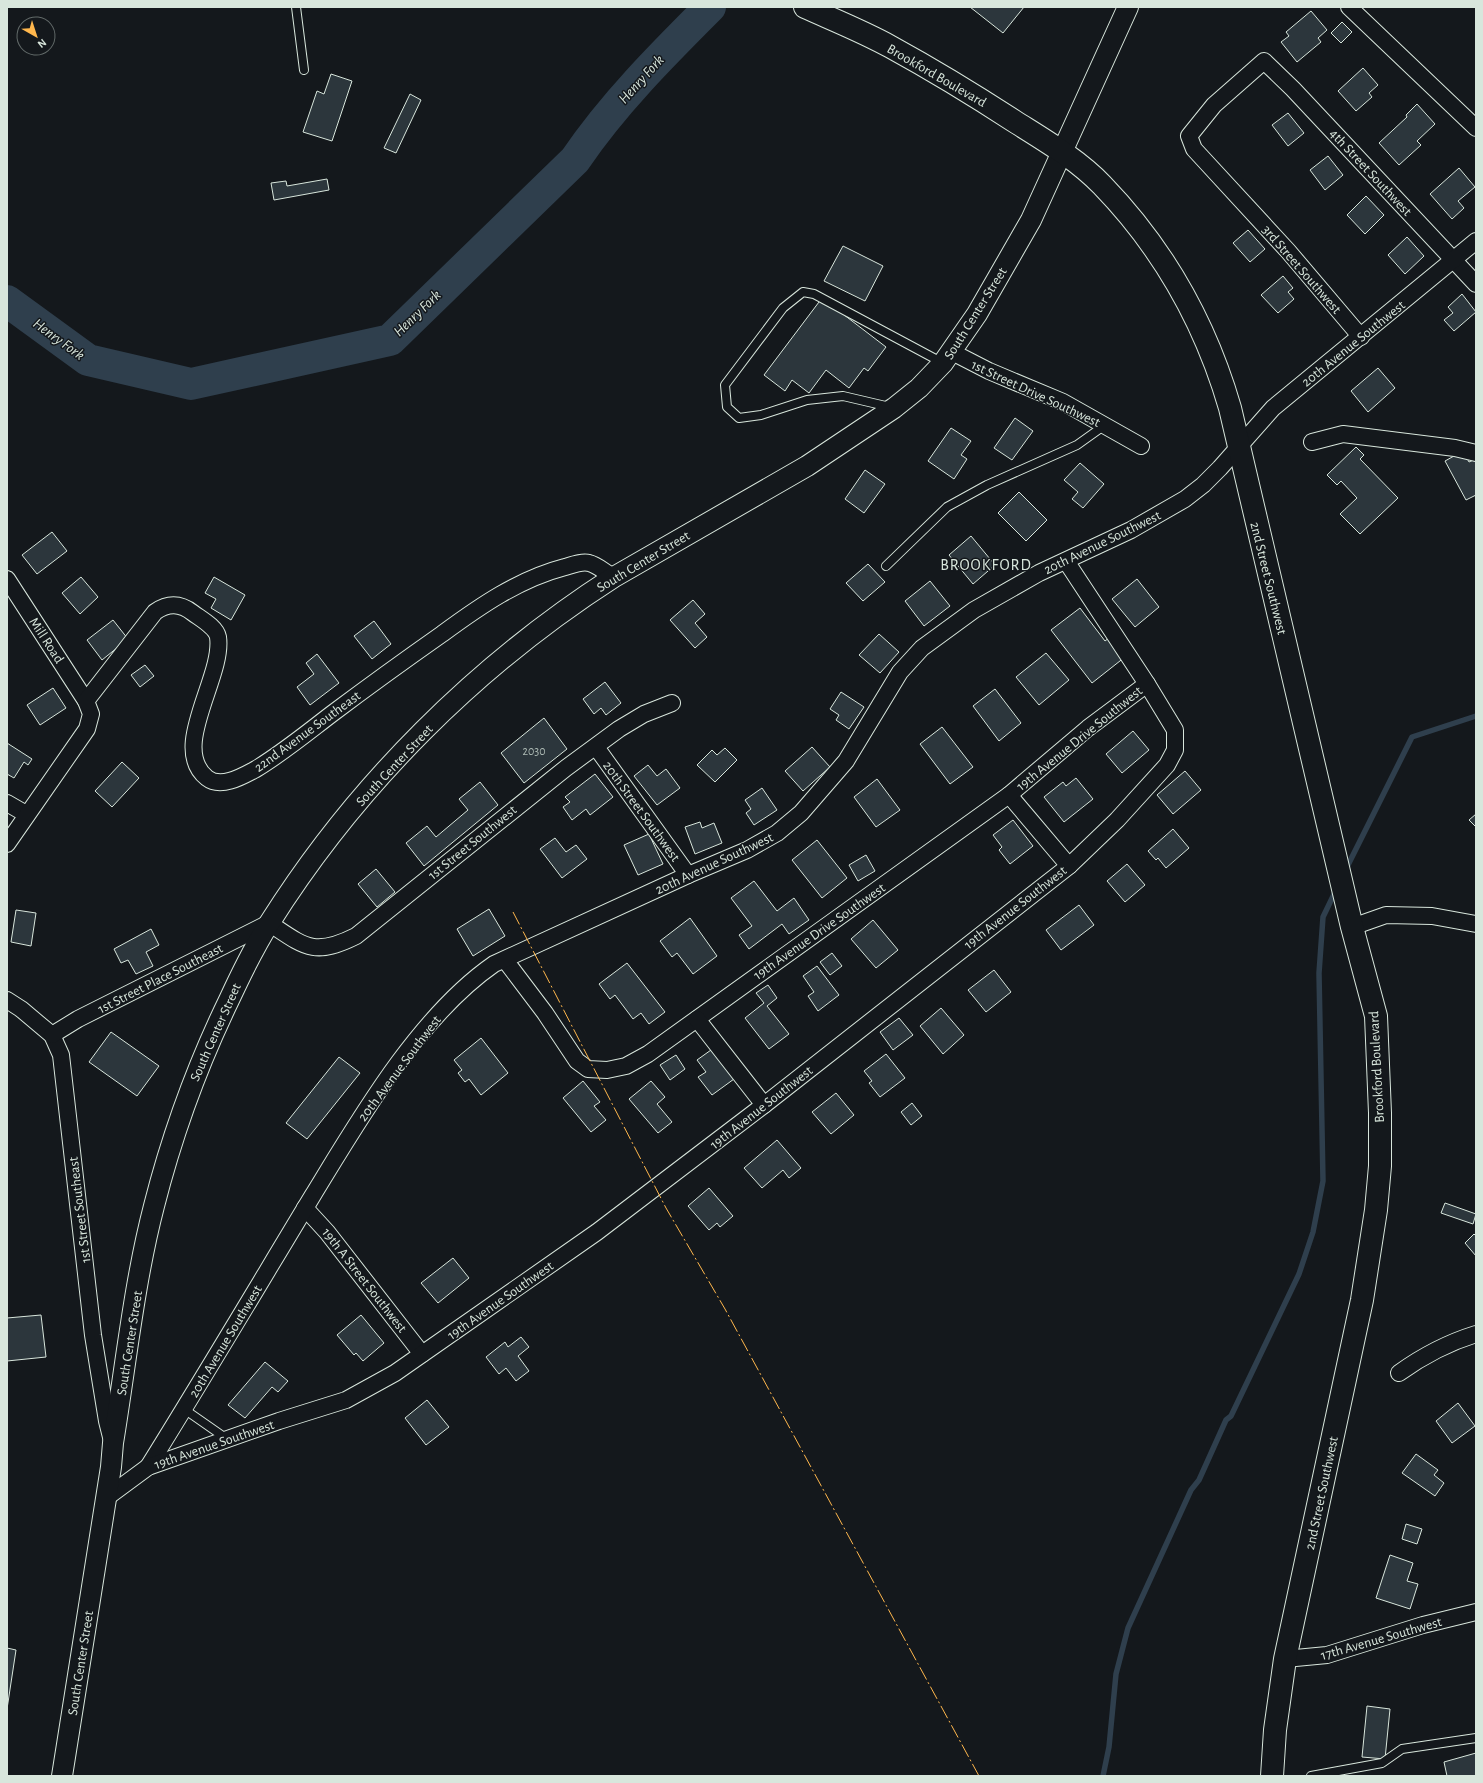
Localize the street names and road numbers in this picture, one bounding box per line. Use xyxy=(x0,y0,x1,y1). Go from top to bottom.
street label: Brookford Boulevard xyxy=(885,42,988,110)
street label: 4th Street Southwest xyxy=(1327,127,1414,219)
street label: 3rd Street Southwest xyxy=(1259,223,1344,317)
street label: South Center Street xyxy=(942,265,1010,362)
street label: 20th Avenue Southwest xyxy=(1299,298,1408,390)
street label: 1st Street Drive Southwest xyxy=(969,358,1103,430)
street label: 20th Avenue Southwest xyxy=(1042,508,1164,577)
street label: 2nd Street Southwest xyxy=(1247,520,1289,637)
street label: South Center Street xyxy=(595,528,693,595)
street label: Mill Road xyxy=(26,615,66,666)
street label: 19th Avenue Drive Southwest xyxy=(1014,684,1146,794)
street label: 22nd Avenue Southeast xyxy=(252,688,364,775)
street label: South Center Street xyxy=(354,722,436,809)
street label: 20th Street Southwest xyxy=(600,759,683,865)
street label: 1st Street Southwest xyxy=(426,803,520,883)
street label: 20th Avenue Southwest xyxy=(653,830,776,897)
street label: 19th Avenue Southwest xyxy=(962,863,1070,952)
street label: 19th Avenue Drive Southwest xyxy=(751,881,888,983)
street label: 1st Street Place Southeast xyxy=(96,941,226,1016)
street label: South Center Street xyxy=(188,981,244,1083)
street label: Brookford Boulevard xyxy=(1367,1011,1387,1123)
street label: 20th Avenue Southwest xyxy=(356,1013,444,1124)
street label: 19th Avenue Southwest xyxy=(708,1063,816,1152)
street label: 1st Street Southeast xyxy=(66,1156,93,1264)
street label: 19th A Street Southwest xyxy=(319,1226,410,1336)
street label: 19th Avenue Southwest xyxy=(445,1259,557,1343)
street label: 20th Avenue Southwest xyxy=(187,1283,265,1400)
street label: South Center Street xyxy=(115,1289,145,1396)
street label: 19th Avenue Southwest xyxy=(153,1418,277,1472)
street label: 2nd Street Southwest xyxy=(1303,1435,1341,1551)
street label: South Center Street xyxy=(66,1609,96,1716)
street label: 17th Avenue Southwest xyxy=(1319,1615,1444,1663)

